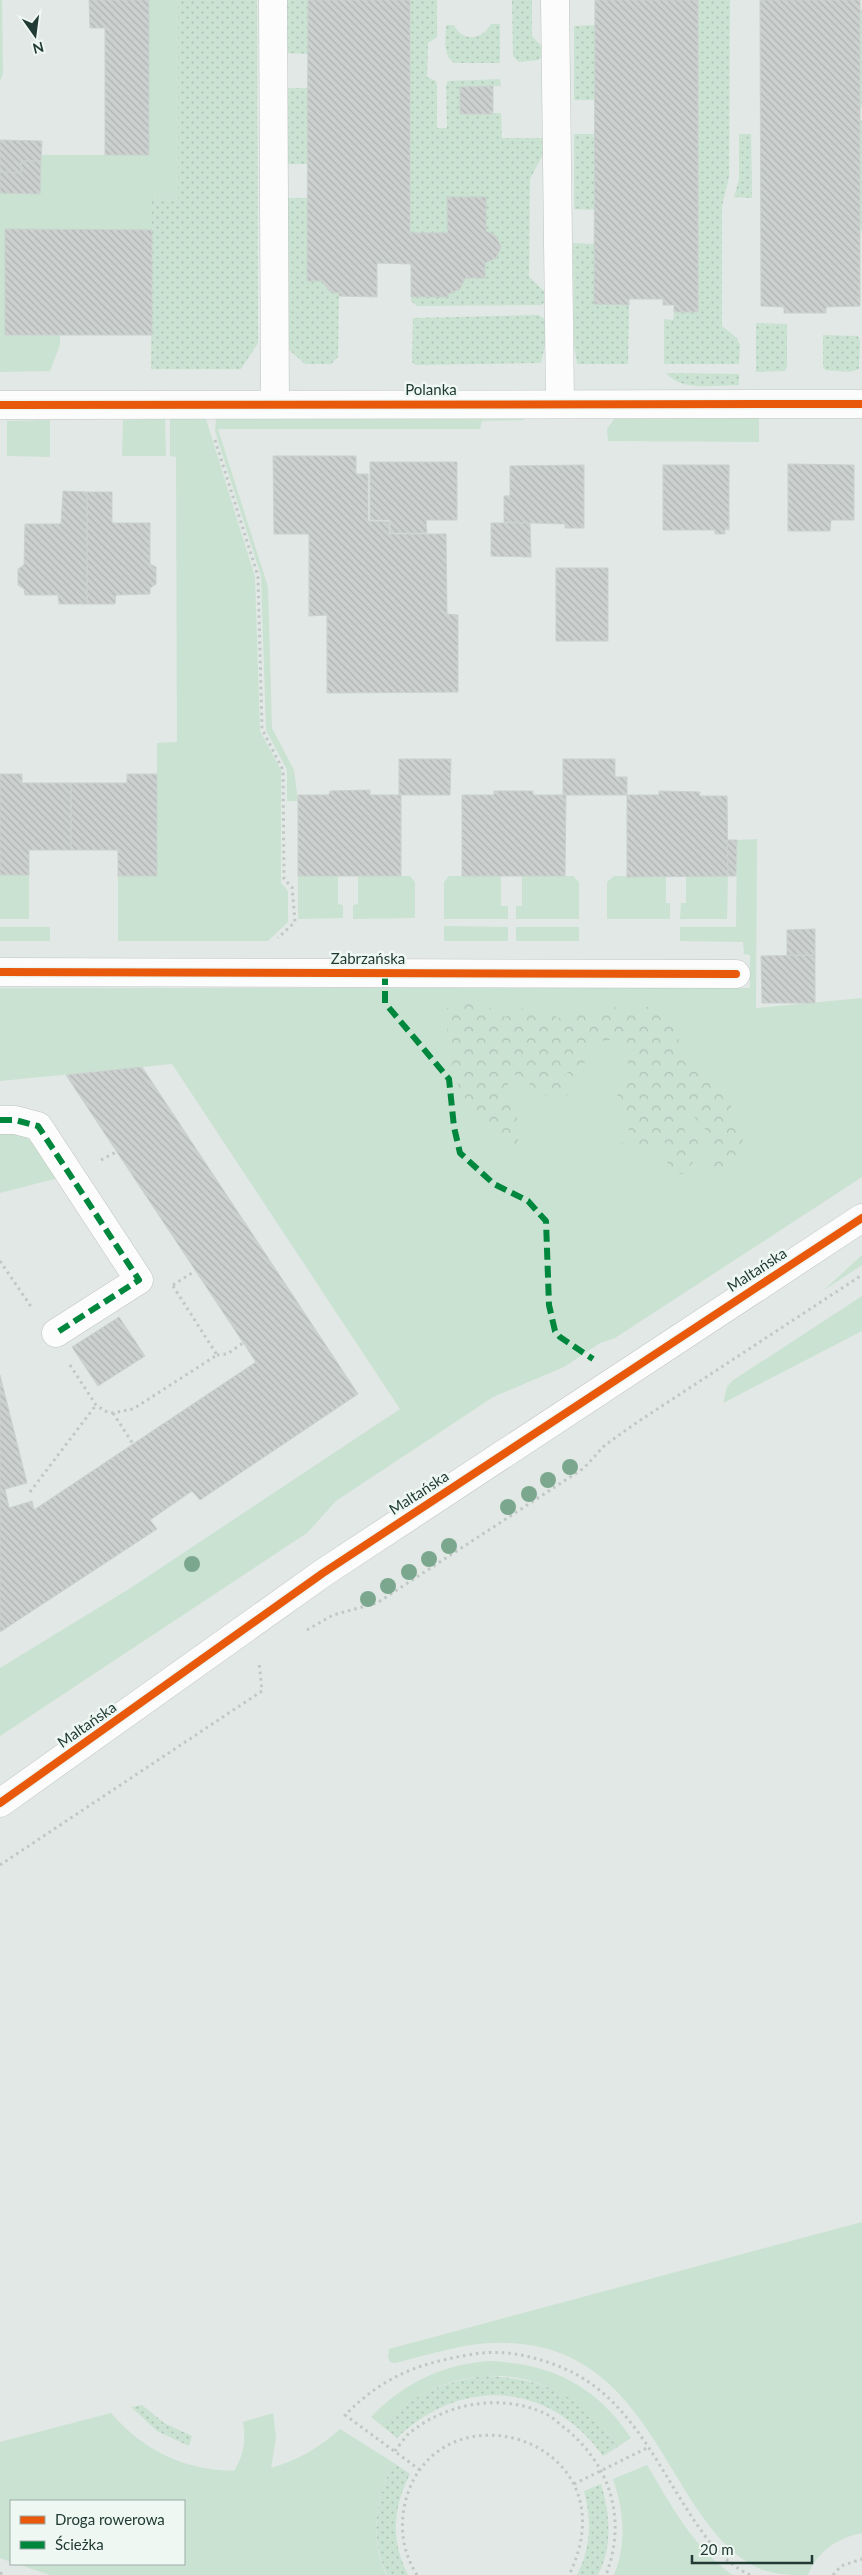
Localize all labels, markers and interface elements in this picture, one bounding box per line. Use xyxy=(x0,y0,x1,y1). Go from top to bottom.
north arrow xyxy=(10,10,60,60)
text: N xyxy=(31,39,46,58)
street label: Polanka xyxy=(405,380,457,398)
street label: Zabrzańska xyxy=(331,949,405,967)
street label: Maltańska xyxy=(723,1243,790,1295)
street label: Maltańska xyxy=(385,1466,452,1518)
street label: Maltańska xyxy=(54,1697,119,1751)
legend xyxy=(10,2500,185,2565)
text: Droga rowerowa xyxy=(55,2510,165,2528)
scale bar xyxy=(692,2532,812,2564)
text: Ścieżka xyxy=(55,2535,104,2553)
text: 20 m xyxy=(700,2540,734,2558)

